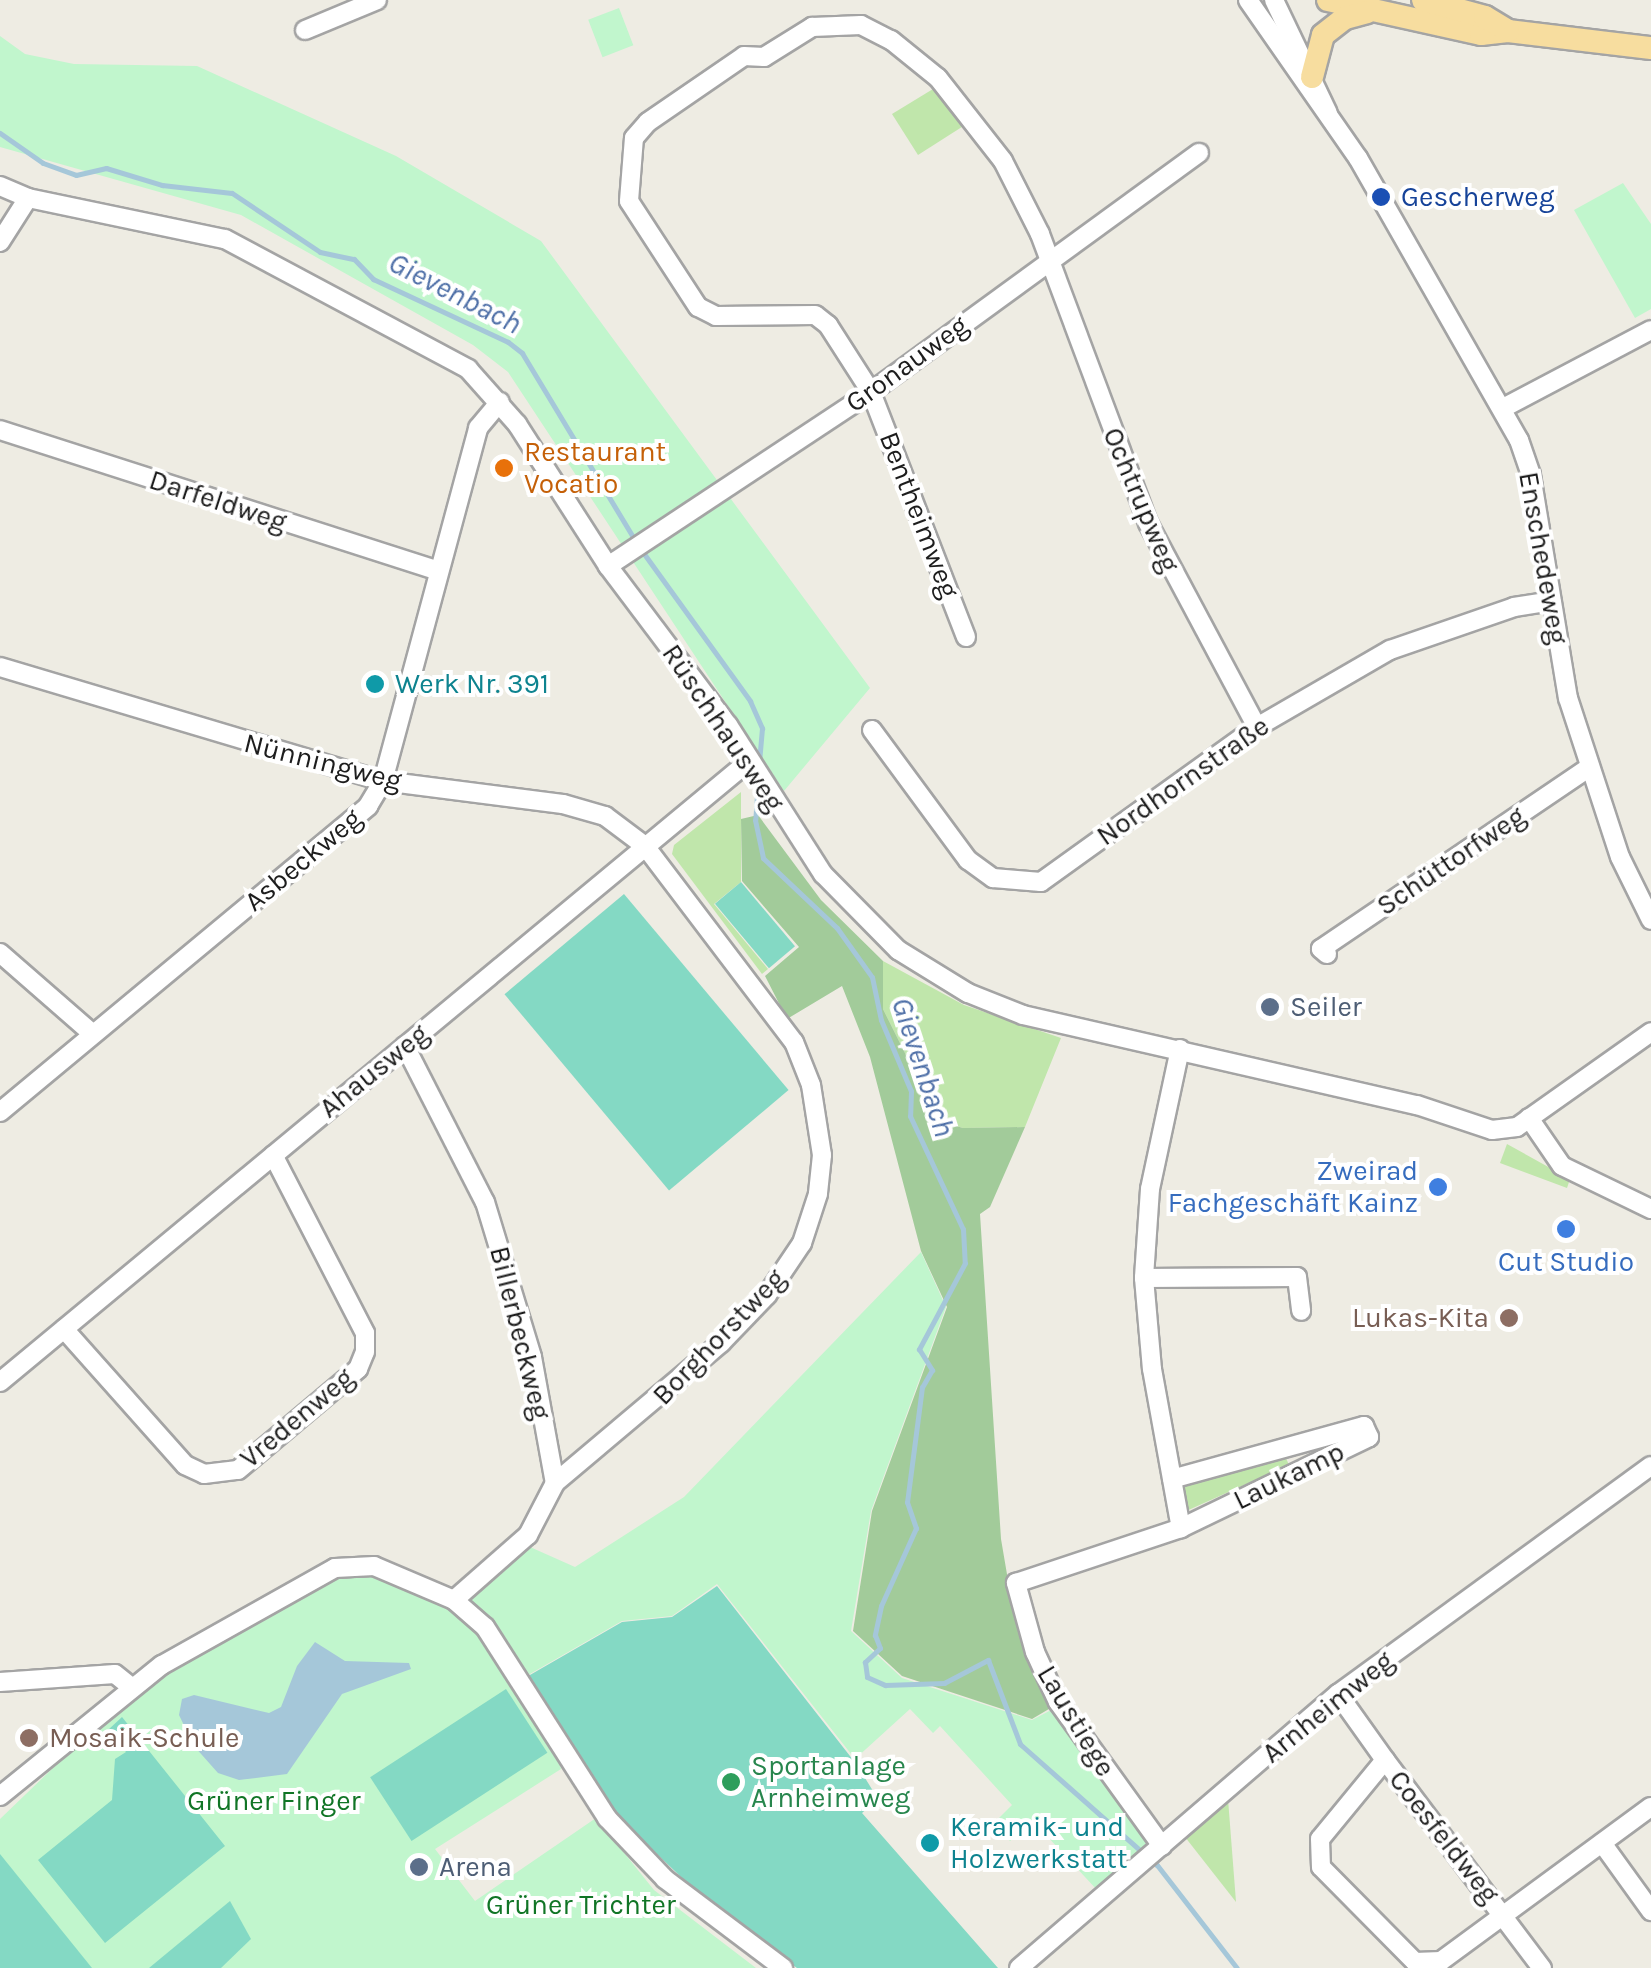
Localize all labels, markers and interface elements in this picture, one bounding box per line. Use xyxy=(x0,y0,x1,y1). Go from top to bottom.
place label: Gescherweg xyxy=(1401,180,1554,214)
marker: Gescherweg xyxy=(1370,186,1392,208)
water label: Gievenbach xyxy=(383,244,527,342)
street label: Gronauweg xyxy=(839,308,975,420)
street label: Ochtrupweg xyxy=(1095,423,1187,577)
street label: Bentheimweg xyxy=(872,427,966,603)
place label: Restaurant Vocatio xyxy=(524,435,666,501)
marker: Restaurant Vocatio xyxy=(493,457,515,479)
street label: Darfeldweg xyxy=(145,463,291,539)
street label: Enschedeweg xyxy=(1511,469,1575,647)
street label: Rüschhausweg xyxy=(655,638,791,818)
place label: Werk Nr. 391 xyxy=(395,667,549,701)
marker: Werk Nr. 391 xyxy=(364,673,386,695)
street label: Nordhornstraße xyxy=(1090,709,1276,853)
street label: Nünningweg xyxy=(241,726,405,798)
street label: Schüttorfweg xyxy=(1370,799,1532,923)
street label: Asbeckweg xyxy=(238,801,368,919)
place label: Seiler xyxy=(1290,990,1362,1024)
water label: Gievenbach xyxy=(884,993,962,1141)
marker: Seiler xyxy=(1259,996,1281,1018)
street label: Ahausweg xyxy=(313,1017,435,1125)
place label: Zweirad Fachgeschäft Kainz xyxy=(1168,1154,1418,1220)
marker: Zweirad Fachgeschäft Kainz xyxy=(1427,1176,1449,1198)
marker: Cut Studio xyxy=(1555,1218,1577,1240)
street label: Billerbeckweg xyxy=(482,1243,558,1423)
place label: Cut Studio xyxy=(1498,1245,1634,1279)
street label: Borghorstweg xyxy=(646,1262,792,1412)
place label: Lukas-Kita xyxy=(1352,1301,1489,1335)
marker: Lukas-Kita xyxy=(1498,1307,1520,1329)
street label: Vredenweg xyxy=(233,1361,361,1475)
street label: Laukamp xyxy=(1228,1435,1350,1517)
street label: Arnheimweg xyxy=(1255,1644,1401,1770)
street label: Laustiege xyxy=(1030,1659,1122,1783)
place label: Mosaik-Schule xyxy=(49,1721,239,1755)
marker: Mosaik-Schule xyxy=(18,1727,40,1749)
place label: Sportanlage Arnheimweg xyxy=(751,1749,910,1815)
street label: Coesfeldweg xyxy=(1382,1764,1506,1910)
marker: Sportanlage Arnheimweg xyxy=(720,1771,742,1793)
park label: Grüner Finger xyxy=(187,1784,361,1818)
place label: Keramik- und Holzwerkstatt xyxy=(950,1810,1127,1876)
marker: Keramik- und Holzwerkstatt xyxy=(919,1832,941,1854)
place label: Arena xyxy=(439,1850,512,1884)
marker: Arena xyxy=(408,1856,430,1878)
park label: Grüner Trichter xyxy=(486,1888,676,1922)

